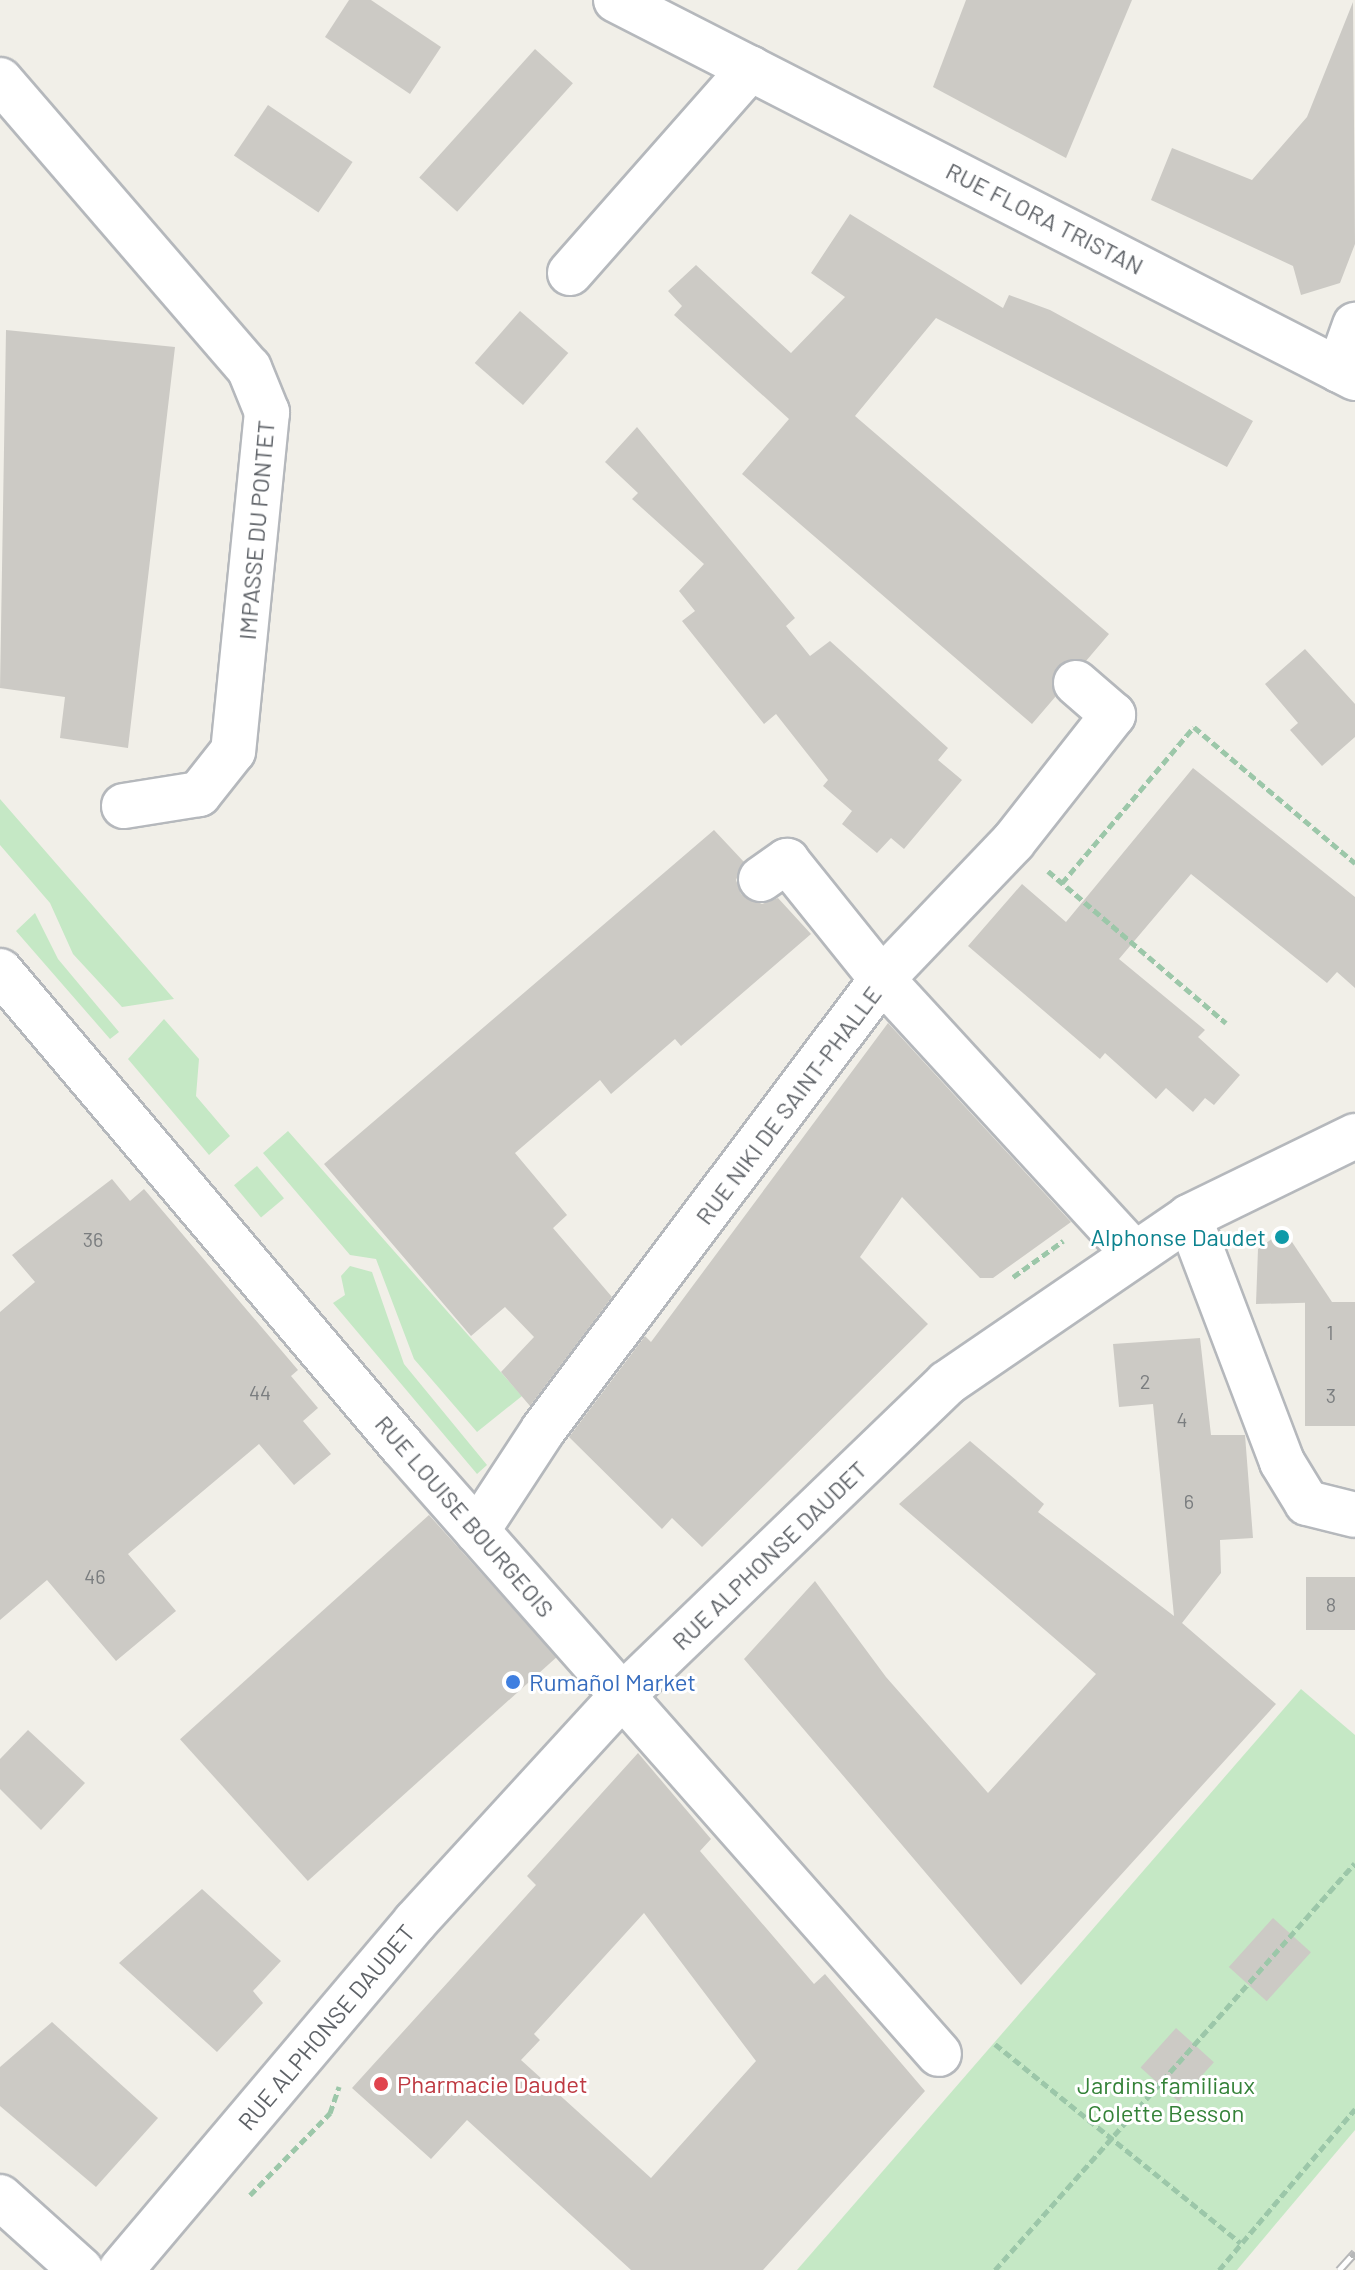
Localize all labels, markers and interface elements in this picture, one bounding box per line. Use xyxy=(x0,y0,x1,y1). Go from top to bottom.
street label: RUE FLORA TRISTAN xyxy=(941,156,1149,280)
street label: IMPASSE DU PONTET xyxy=(232,419,280,641)
street label: RUE NIKI DE SAINT-PHALLE xyxy=(689,980,887,1230)
place label: Alphonse Daudet xyxy=(1090,1223,1266,1251)
house number: 36 xyxy=(83,1227,103,1251)
marker: Alphonse Daudet xyxy=(1273,1228,1291,1246)
house number: 1 xyxy=(1327,1320,1333,1344)
house number: 2 xyxy=(1140,1369,1150,1393)
house number: 44 xyxy=(249,1380,271,1404)
house number: 3 xyxy=(1326,1383,1336,1407)
house number: 4 xyxy=(1176,1407,1188,1431)
street label: RUE LOUISE BOURGEOIS xyxy=(370,1409,560,1623)
street label: RUE ALPHONSE DAUDET xyxy=(666,1455,872,1655)
house number: 6 xyxy=(1184,1489,1194,1513)
house number: 46 xyxy=(84,1564,106,1588)
house number: 8 xyxy=(1326,1592,1336,1616)
place label: Rumañol Market xyxy=(529,1668,696,1696)
marker: Rumañol Market xyxy=(504,1673,522,1691)
street label: RUE ALPHONSE DAUDET xyxy=(232,1918,420,2136)
place label: Pharmacie Daudet xyxy=(397,2070,588,2098)
park label: Jardins familiaux Colette Besson xyxy=(1077,2071,1255,2127)
marker: Pharmacie Daudet xyxy=(372,2075,390,2093)

